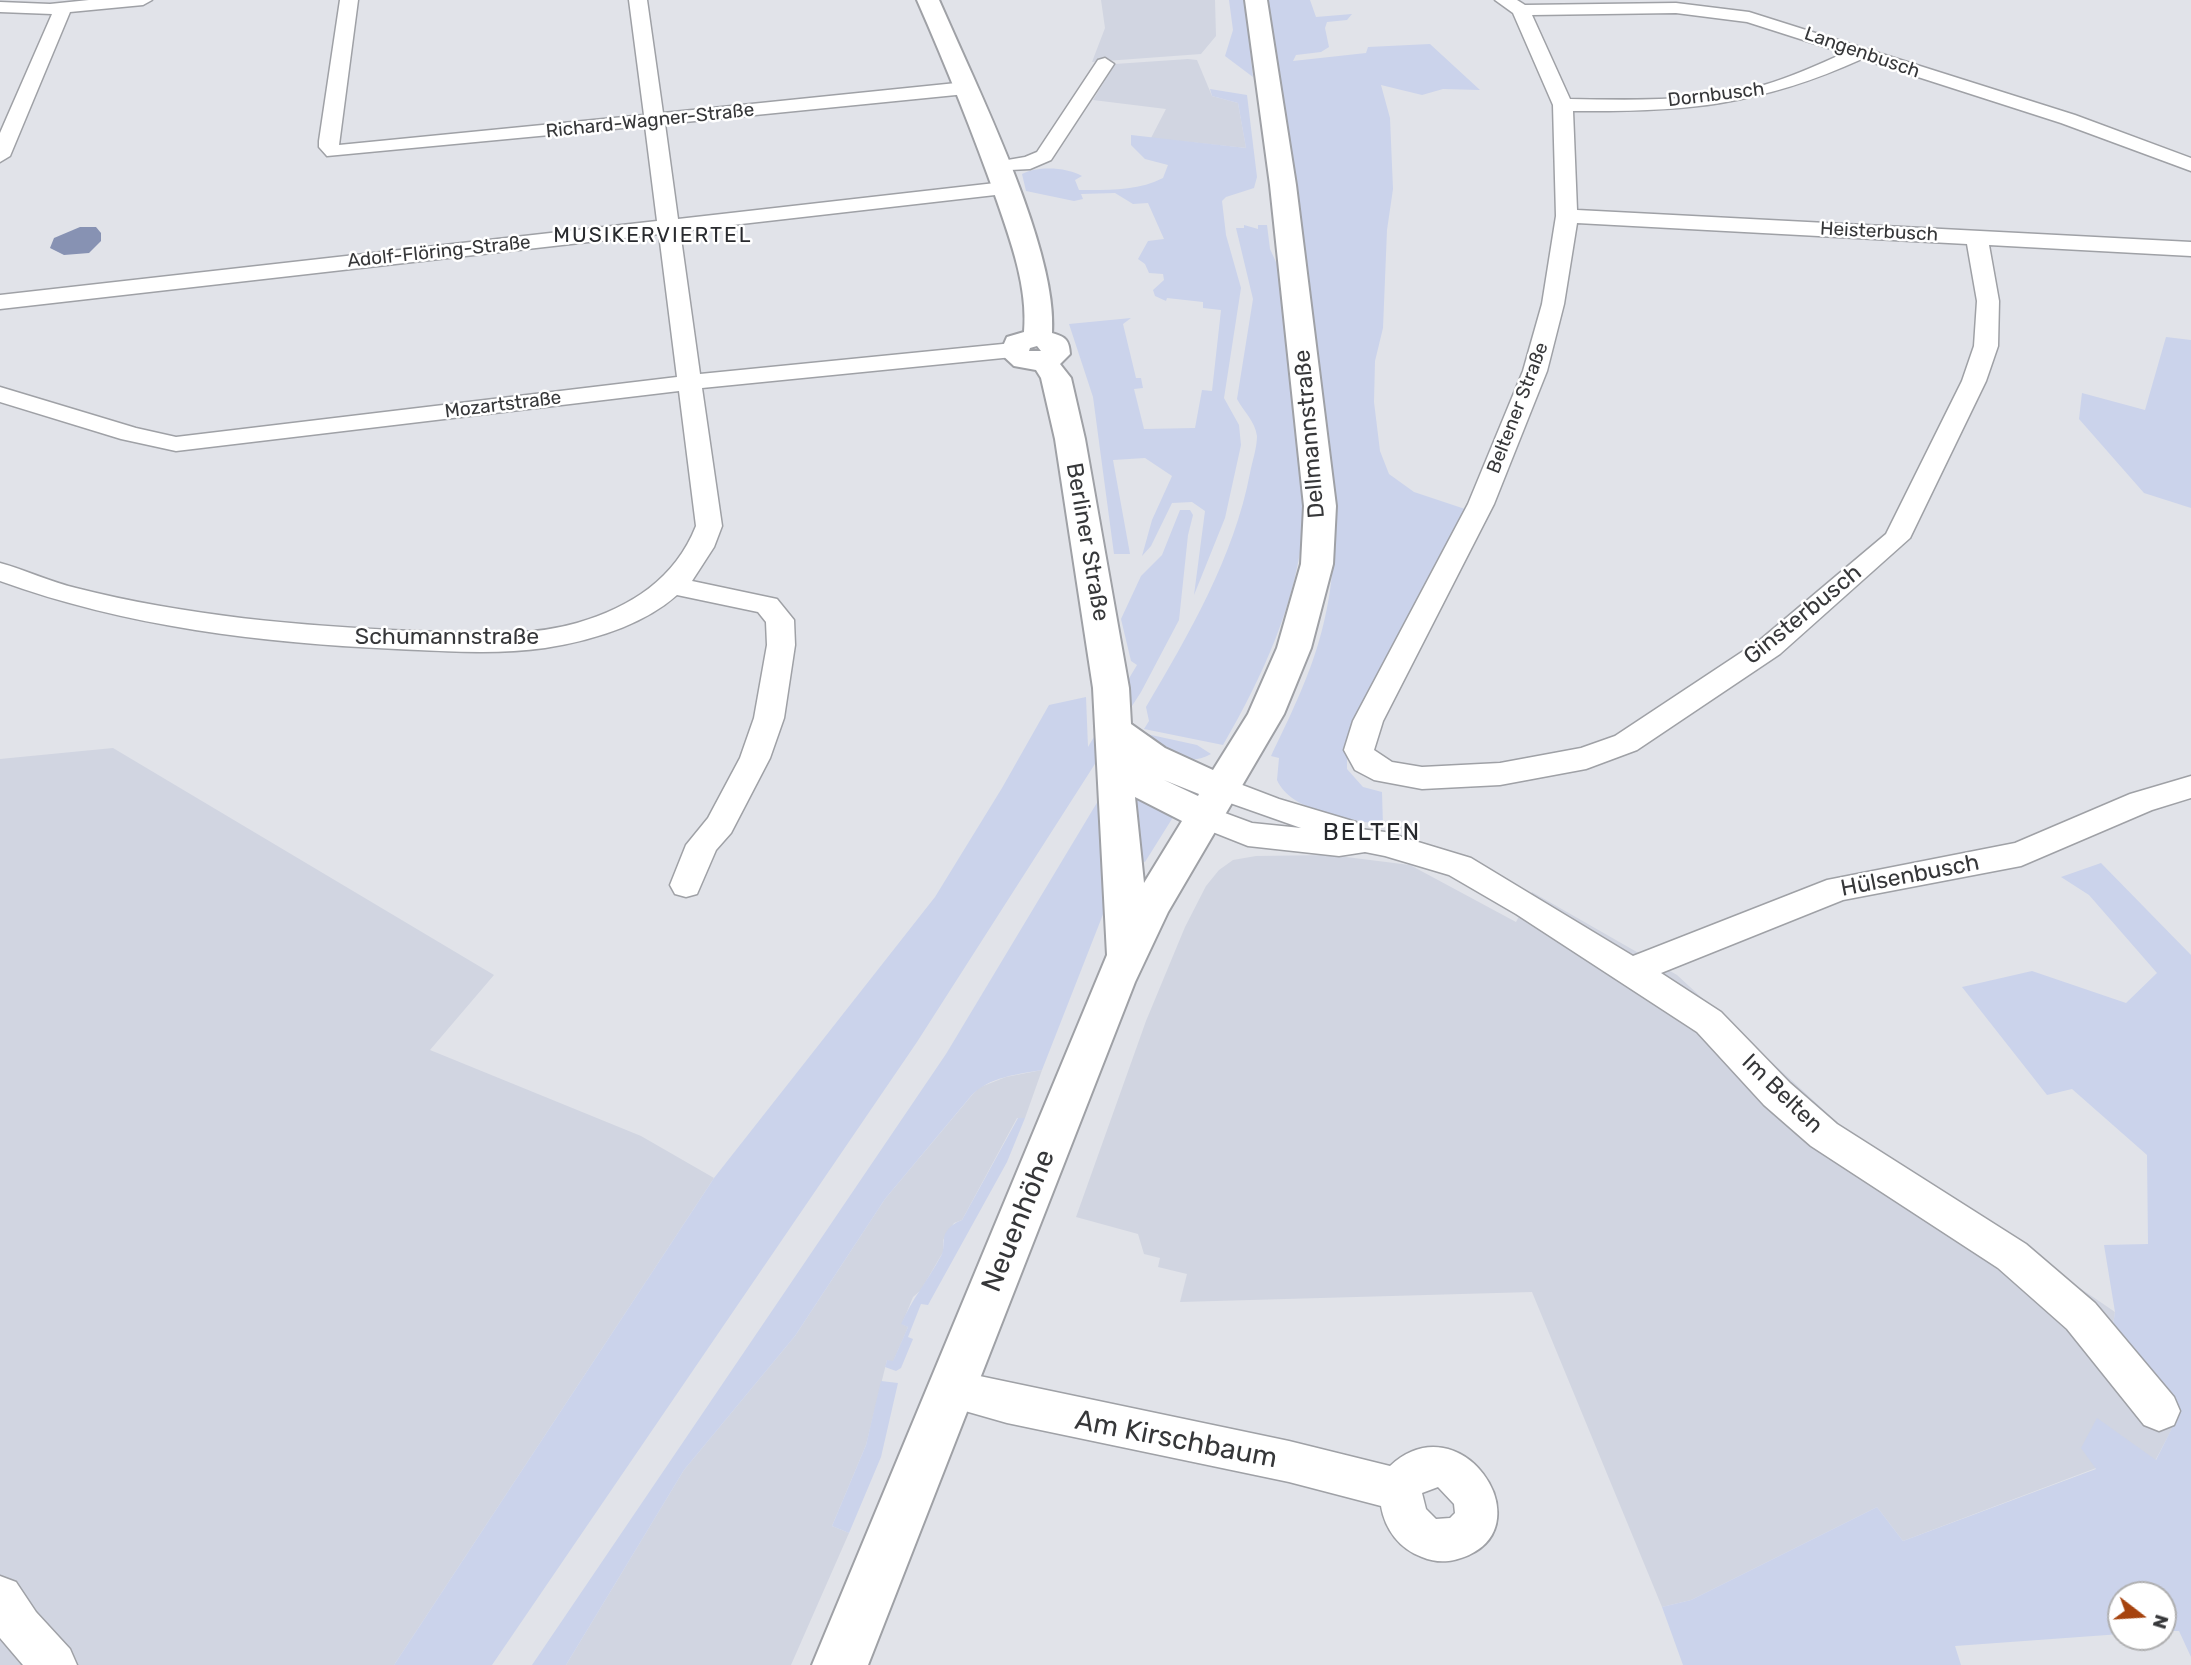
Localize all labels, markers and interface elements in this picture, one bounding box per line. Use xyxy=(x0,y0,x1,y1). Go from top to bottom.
street label: Langenbusch xyxy=(1801,23,1923,83)
street label: Dornbusch xyxy=(1666,78,1766,112)
street label: Richard-Wagner-Straße xyxy=(545,99,755,143)
street label: Heisterbusch xyxy=(1819,218,1939,246)
district label: MUSIKERVIERTEL xyxy=(555,223,751,249)
street label: Adolf-Flöring-Straße xyxy=(346,231,532,273)
street label: Beltener Straße xyxy=(1483,339,1553,477)
street label: Dellmannstraße xyxy=(1289,348,1331,520)
street label: Mozartstraße xyxy=(443,387,563,423)
street label: Berliner Straße xyxy=(1059,461,1115,623)
street label: Ginsterbusch xyxy=(1739,559,1867,671)
street label: Schumannstraße xyxy=(355,623,539,651)
district label: BELTEN xyxy=(1324,819,1420,847)
street label: Hülsenbusch xyxy=(1838,849,1982,903)
street label: Im Belten xyxy=(1736,1049,1828,1139)
street label: Neuenhöhe xyxy=(975,1145,1063,1297)
street label: Am Kirschbaum xyxy=(1072,1404,1280,1476)
north arrow xyxy=(2107,1581,2177,1651)
text: N xyxy=(2148,1612,2174,1632)

